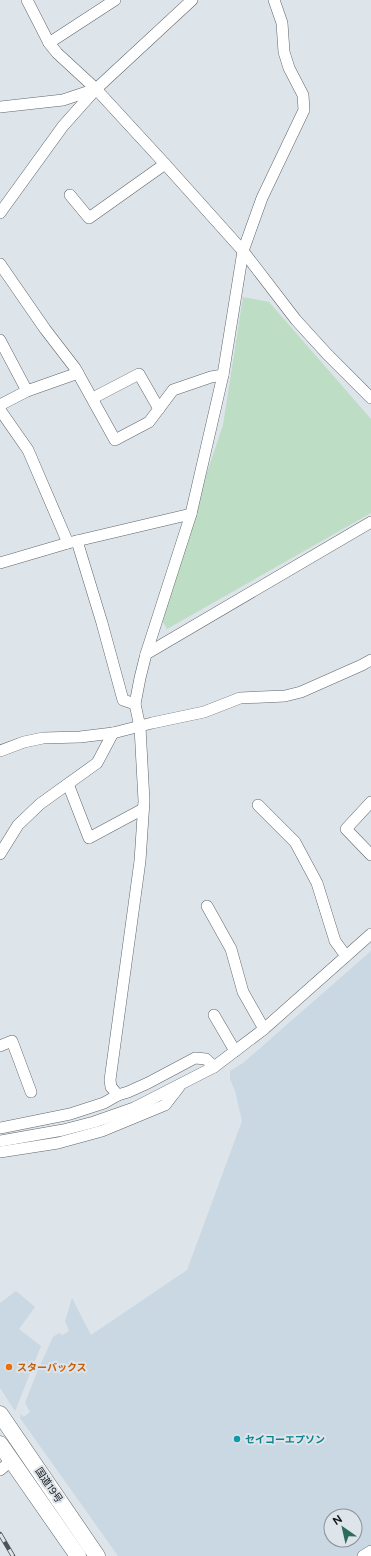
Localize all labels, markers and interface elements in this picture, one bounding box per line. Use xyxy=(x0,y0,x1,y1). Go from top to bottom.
place label: スターバックス xyxy=(17,1361,87,1374)
marker: スターバックス xyxy=(4,1362,14,1372)
place label: セイコーエプソン xyxy=(245,1433,325,1446)
marker: セイコーエプソン xyxy=(232,1434,242,1444)
street label: 国道19号 xyxy=(32,1465,66,1505)
north arrow xyxy=(323,1508,363,1548)
text: N xyxy=(331,1512,345,1528)

